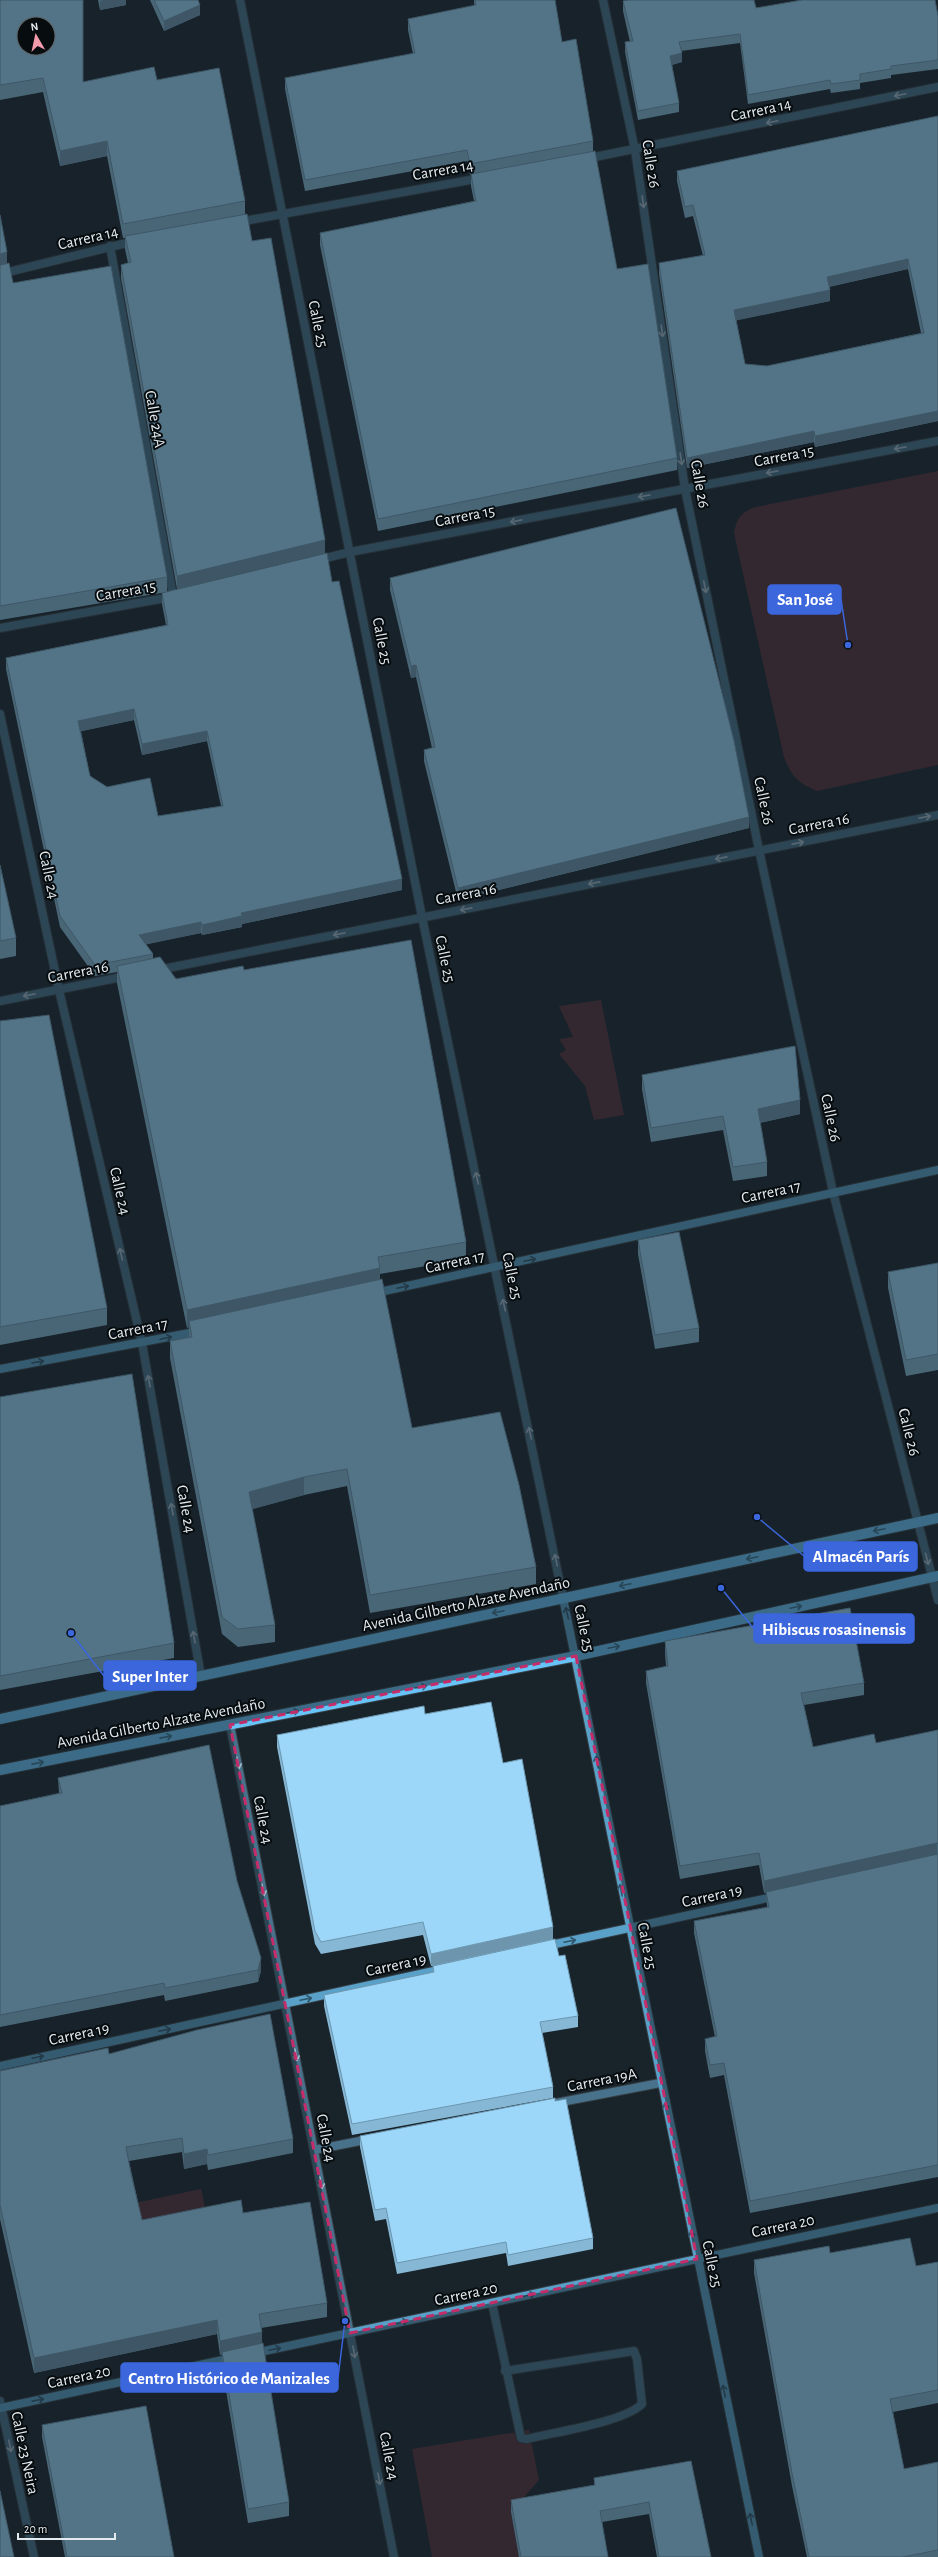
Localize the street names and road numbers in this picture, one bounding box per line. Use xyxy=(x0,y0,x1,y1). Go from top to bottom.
street label: Carrera 14 xyxy=(729,96,793,124)
street label: Calle 26 xyxy=(639,139,663,189)
street label: Carrera 14 xyxy=(411,157,475,183)
street label: Carrera 14 xyxy=(56,223,120,253)
street label: Calle 25 xyxy=(305,299,331,349)
street label: Calle 24A xyxy=(142,389,168,449)
street label: Carrera 15 xyxy=(753,442,815,470)
street label: Calle 26 xyxy=(688,459,712,509)
street label: Carrera 15 xyxy=(434,502,496,530)
street label: Carrera 15 xyxy=(95,578,157,604)
street label: Calle 25 xyxy=(370,616,394,666)
street label: Calle 26 xyxy=(751,776,777,826)
street label: Carrera 16 xyxy=(787,810,851,838)
street label: Calle 24 xyxy=(36,850,62,901)
street label: Carrera 16 xyxy=(434,880,498,908)
street label: Calle 25 xyxy=(432,934,458,984)
street label: Carrera 16 xyxy=(46,958,110,986)
street label: Calle 26 xyxy=(818,1093,844,1143)
street label: Calle 24 xyxy=(107,1166,133,1217)
street label: Carrera 17 xyxy=(740,1178,803,1206)
street label: Carrera 17 xyxy=(424,1248,487,1276)
street label: Calle 25 xyxy=(499,1251,525,1301)
street label: Carrera 17 xyxy=(107,1315,170,1343)
street label: Calle 26 xyxy=(895,1407,923,1457)
street label: Calle 24 xyxy=(174,1484,198,1535)
street label: Avenida Gilberto Alzate Avendaño xyxy=(361,1574,571,1634)
street label: Calle 25 xyxy=(571,1603,597,1653)
street label: Avenida Gilberto Alzate Avendaño xyxy=(56,1695,267,1751)
street label: Calle 24 xyxy=(251,1795,276,1846)
street label: Carrera 19 xyxy=(680,1882,744,1910)
street label: Calle 25 xyxy=(635,1921,659,1971)
street label: Carrera 19 xyxy=(364,1951,428,1979)
street label: Carrera 19 xyxy=(47,2020,111,2048)
street label: Carrera 19A xyxy=(566,2065,638,2095)
street label: Calle 24 xyxy=(314,2113,339,2164)
street label: Carrera 20 xyxy=(750,2212,816,2240)
street label: Calle 25 xyxy=(699,2239,725,2289)
street label: Carrera 20 xyxy=(433,2280,499,2308)
street label: Carrera 20 xyxy=(46,2363,112,2391)
street label: Calle 23 Neira xyxy=(8,2410,42,2496)
street label: Calle 24 xyxy=(377,2431,402,2482)

